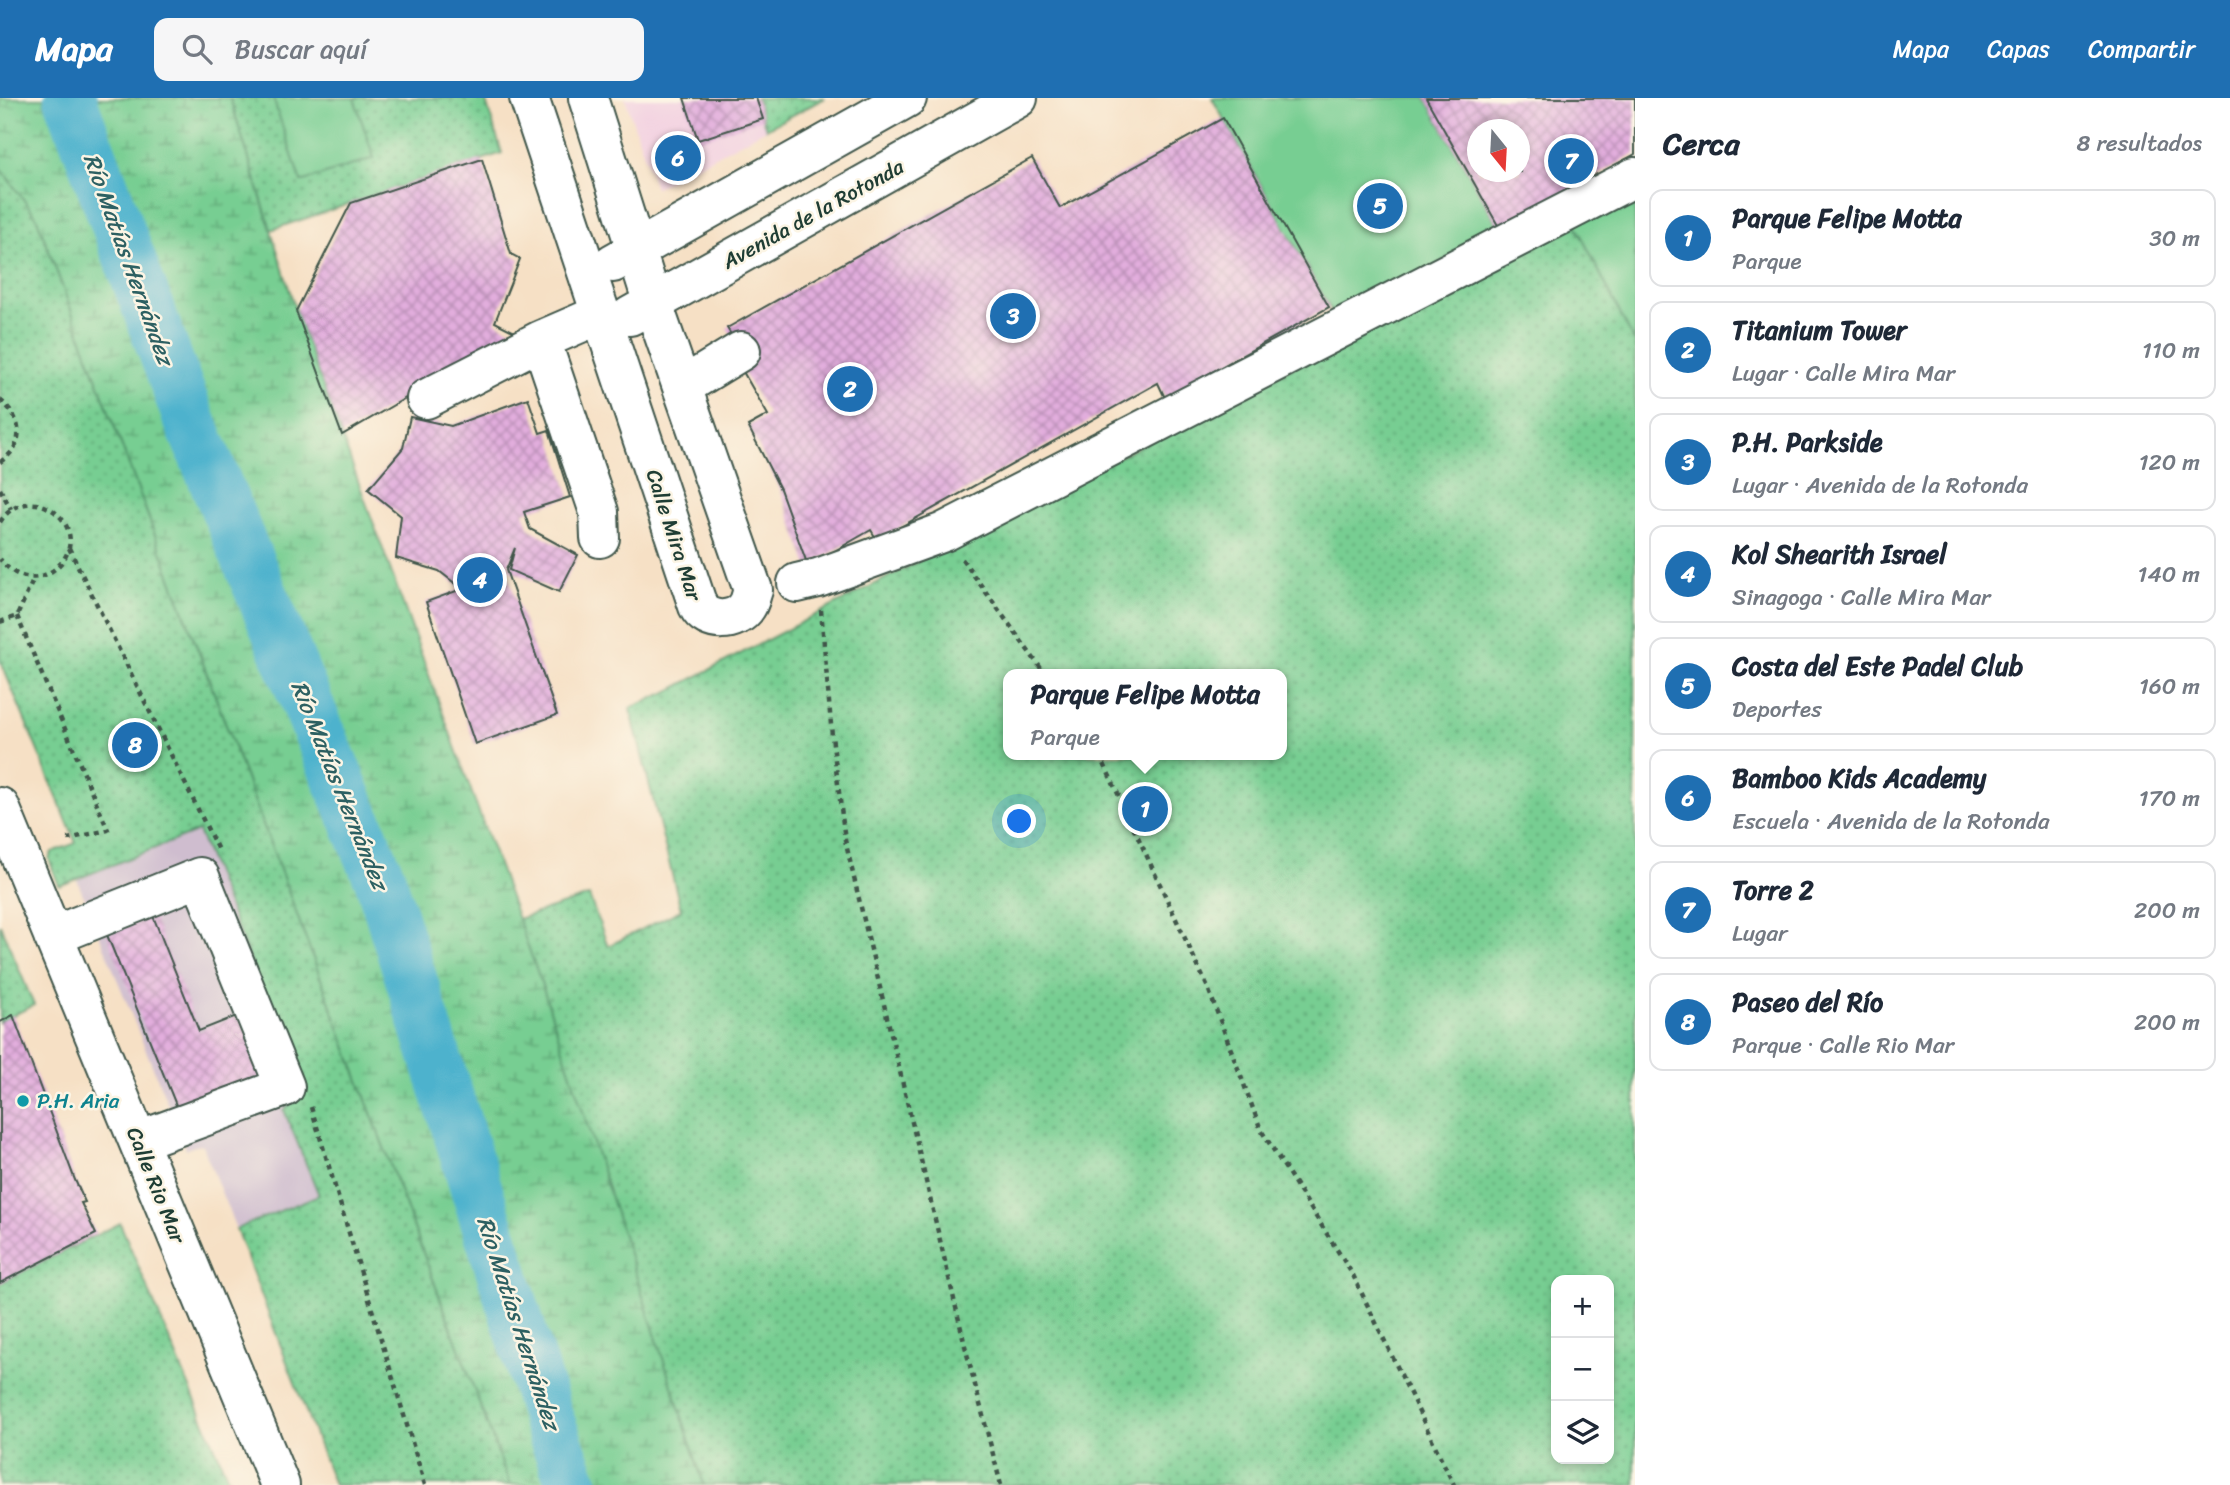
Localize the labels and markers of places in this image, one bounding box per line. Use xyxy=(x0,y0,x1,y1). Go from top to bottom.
pin: 6 xyxy=(655,132,701,184)
pin: 7 xyxy=(1548,135,1594,187)
pin: 5 xyxy=(1357,180,1403,232)
pin: 3 xyxy=(990,290,1036,342)
pin: 2 xyxy=(827,363,873,415)
pin: 4 xyxy=(457,554,503,606)
pin: 8 xyxy=(112,719,158,771)
pin: 1 xyxy=(1122,783,1168,835)
place label: P.H. Aria xyxy=(37,1082,120,1120)
marker: P.H. Aria xyxy=(15,1093,31,1109)

